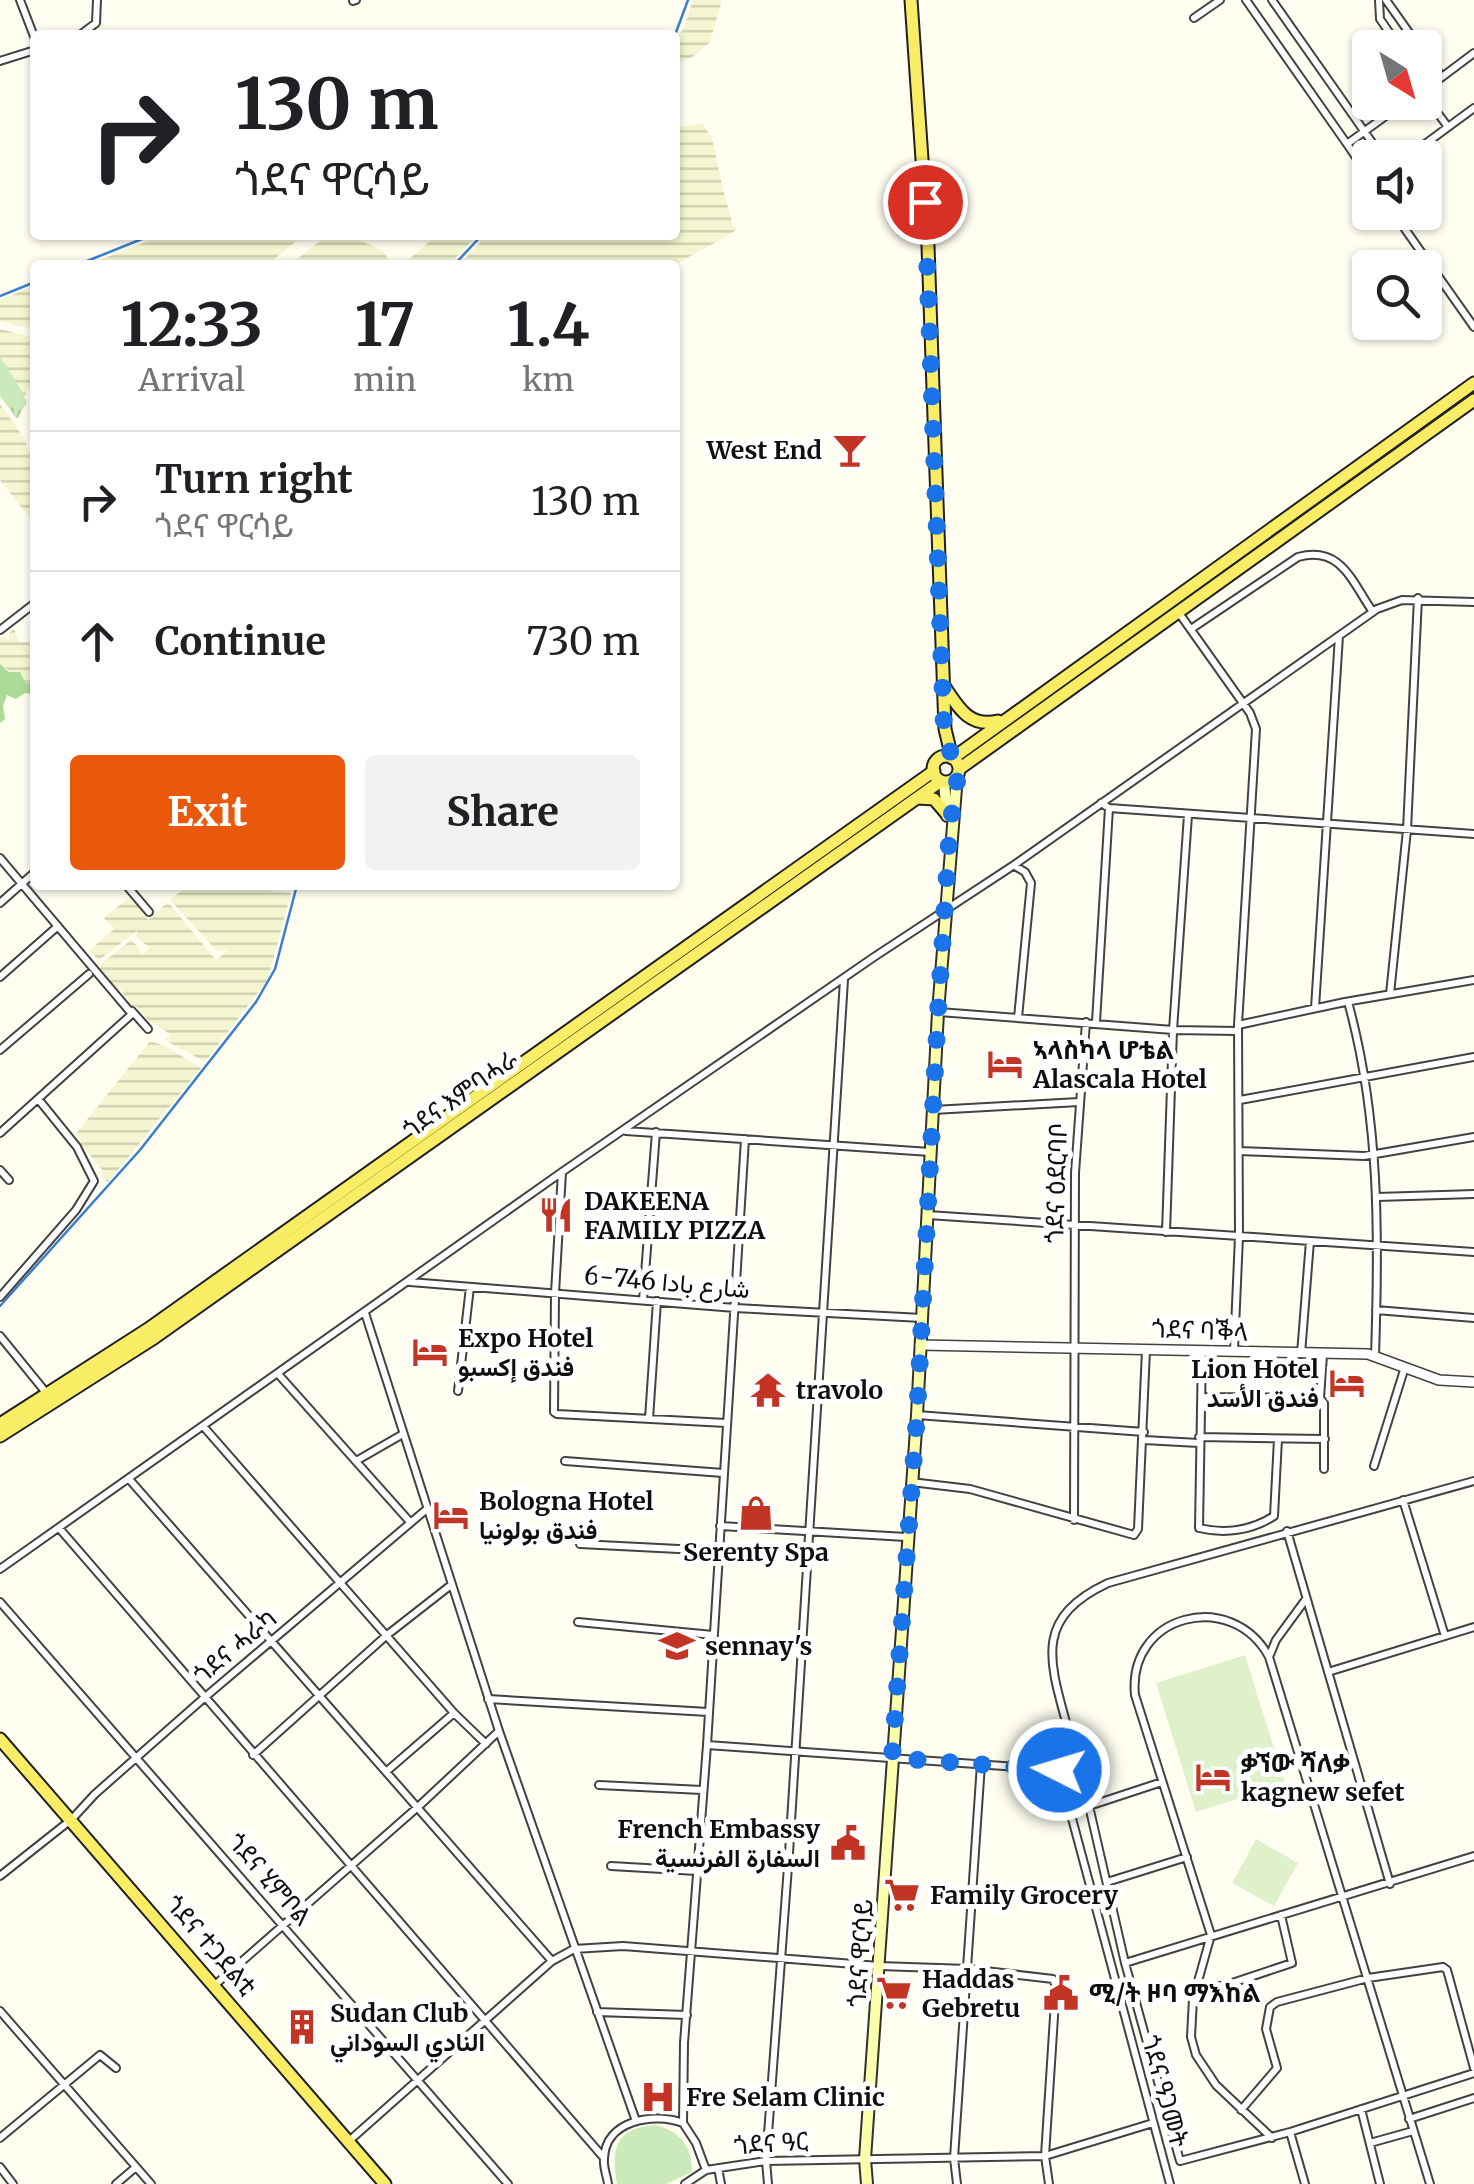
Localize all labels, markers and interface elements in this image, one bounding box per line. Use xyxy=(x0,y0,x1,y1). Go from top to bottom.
north arrow xyxy=(1352,30,1442,120)
map controls xyxy=(1352,30,1442,340)
text: 130 m xyxy=(235,60,439,148)
icon: right xyxy=(70,70,200,200)
button: sound xyxy=(1352,140,1442,230)
text: ጎደና ዋርሳይ xyxy=(235,151,431,207)
pin xyxy=(883,160,968,245)
icon: arrive xyxy=(898,175,953,230)
button: search xyxy=(1352,250,1442,340)
text: 12:33 xyxy=(120,287,263,362)
text: 17 xyxy=(355,287,415,362)
text: 1.4 xyxy=(507,287,590,362)
text: Arrival xyxy=(138,360,245,400)
text: min xyxy=(353,360,416,400)
text: km xyxy=(522,360,574,400)
bar icon: West End xyxy=(831,431,869,469)
place label: West End xyxy=(706,434,822,466)
text: Turn right xyxy=(155,456,353,503)
icon: right xyxy=(70,474,125,529)
text: 130 m xyxy=(531,478,640,525)
text: ጎደና ዋርሳይ xyxy=(155,506,294,546)
icon: ahead xyxy=(70,614,125,669)
text: Continue xyxy=(155,618,326,665)
text: 730 m xyxy=(526,618,640,665)
button: Exit xyxy=(70,755,345,870)
button: Share xyxy=(365,755,640,870)
place label: ኣላስካላ ሆቴል Alascala Hotel xyxy=(1032,1034,1207,1095)
street label: ጎደና እምባሓራ xyxy=(396,1043,524,1145)
hotel icon: ኣላስካላ ሆቴል Alascala Hotel xyxy=(986,1045,1024,1083)
street label: ጎደና ዕደርባቦ xyxy=(1038,1122,1074,1244)
place label: DAKEENA FAMILY PIZZA xyxy=(584,1185,765,1246)
restaurant icon: DAKEENA FAMILY PIZZA xyxy=(537,1196,575,1234)
street label: شارع بادا 746-6 xyxy=(583,1259,751,1306)
street label: ጎደና ባቕላ xyxy=(1151,1312,1249,1348)
place label: Expo Hotel فندق إكسبو xyxy=(458,1322,593,1383)
hotel icon: Expo Hotel فندق إكسبو xyxy=(411,1333,449,1371)
place label: Lion Hotel فندق الأسد xyxy=(1191,1353,1319,1414)
hotel icon: Lion Hotel فندق الأسد xyxy=(1328,1364,1366,1402)
temple icon: travolo xyxy=(749,1371,787,1409)
place label: travolo xyxy=(796,1374,883,1406)
place label: Bologna Hotel فندق بولونيا xyxy=(479,1485,654,1546)
shop icon: Serenty Spa xyxy=(737,1494,775,1532)
hotel icon: Bologna Hotel فندق بولونيا xyxy=(432,1496,470,1534)
place label: Serenty Spa xyxy=(683,1536,829,1568)
street label: ጎደና ሓራካ xyxy=(187,1602,283,1690)
school or university icon: sennay's xyxy=(658,1627,696,1665)
place label: sennay's xyxy=(705,1630,813,1662)
position arrow xyxy=(1007,1718,1111,1822)
place label: ቃኘው ሻለቃ kagnew sefet xyxy=(1241,1747,1405,1808)
hotel icon: ቃኘው ሻለቃ kagnew sefet xyxy=(1194,1758,1232,1796)
place label: French Embassy السفارة الفرنسية xyxy=(617,1813,820,1874)
public building icon: French Embassy السفارة الفرنسية xyxy=(829,1824,867,1862)
street label: ጎደና ሂምቦል xyxy=(221,1826,319,1932)
supermarket icon: Family Grocery xyxy=(883,1876,921,1914)
place label: Family Grocery xyxy=(930,1879,1118,1911)
street label: ጎደና ተጋደልቲ xyxy=(159,1888,263,2002)
street label: ጎደና ዋርሳይ xyxy=(840,1898,880,2008)
place label: Haddas Gebretu xyxy=(922,1963,1020,2024)
supermarket icon: Haddas Gebretu xyxy=(875,1974,913,2012)
public building icon: ሚ/ት ዞባ ማእከል xyxy=(1042,1974,1080,2012)
place label: ሚ/ት ዞባ ማእከል xyxy=(1089,1977,1260,2009)
place label: Sudan Club النادي السوداني xyxy=(330,1997,485,2063)
building icon: Sudan Club النادي السوداني xyxy=(283,2008,321,2046)
street label: ጎደና ዓጋመት xyxy=(1135,2032,1195,2150)
hospital icon: Fre Selam Clinic xyxy=(639,2078,677,2116)
place label: Fre Selam Clinic xyxy=(686,2081,885,2113)
street label: ጎደና ዓር xyxy=(733,2124,809,2162)

